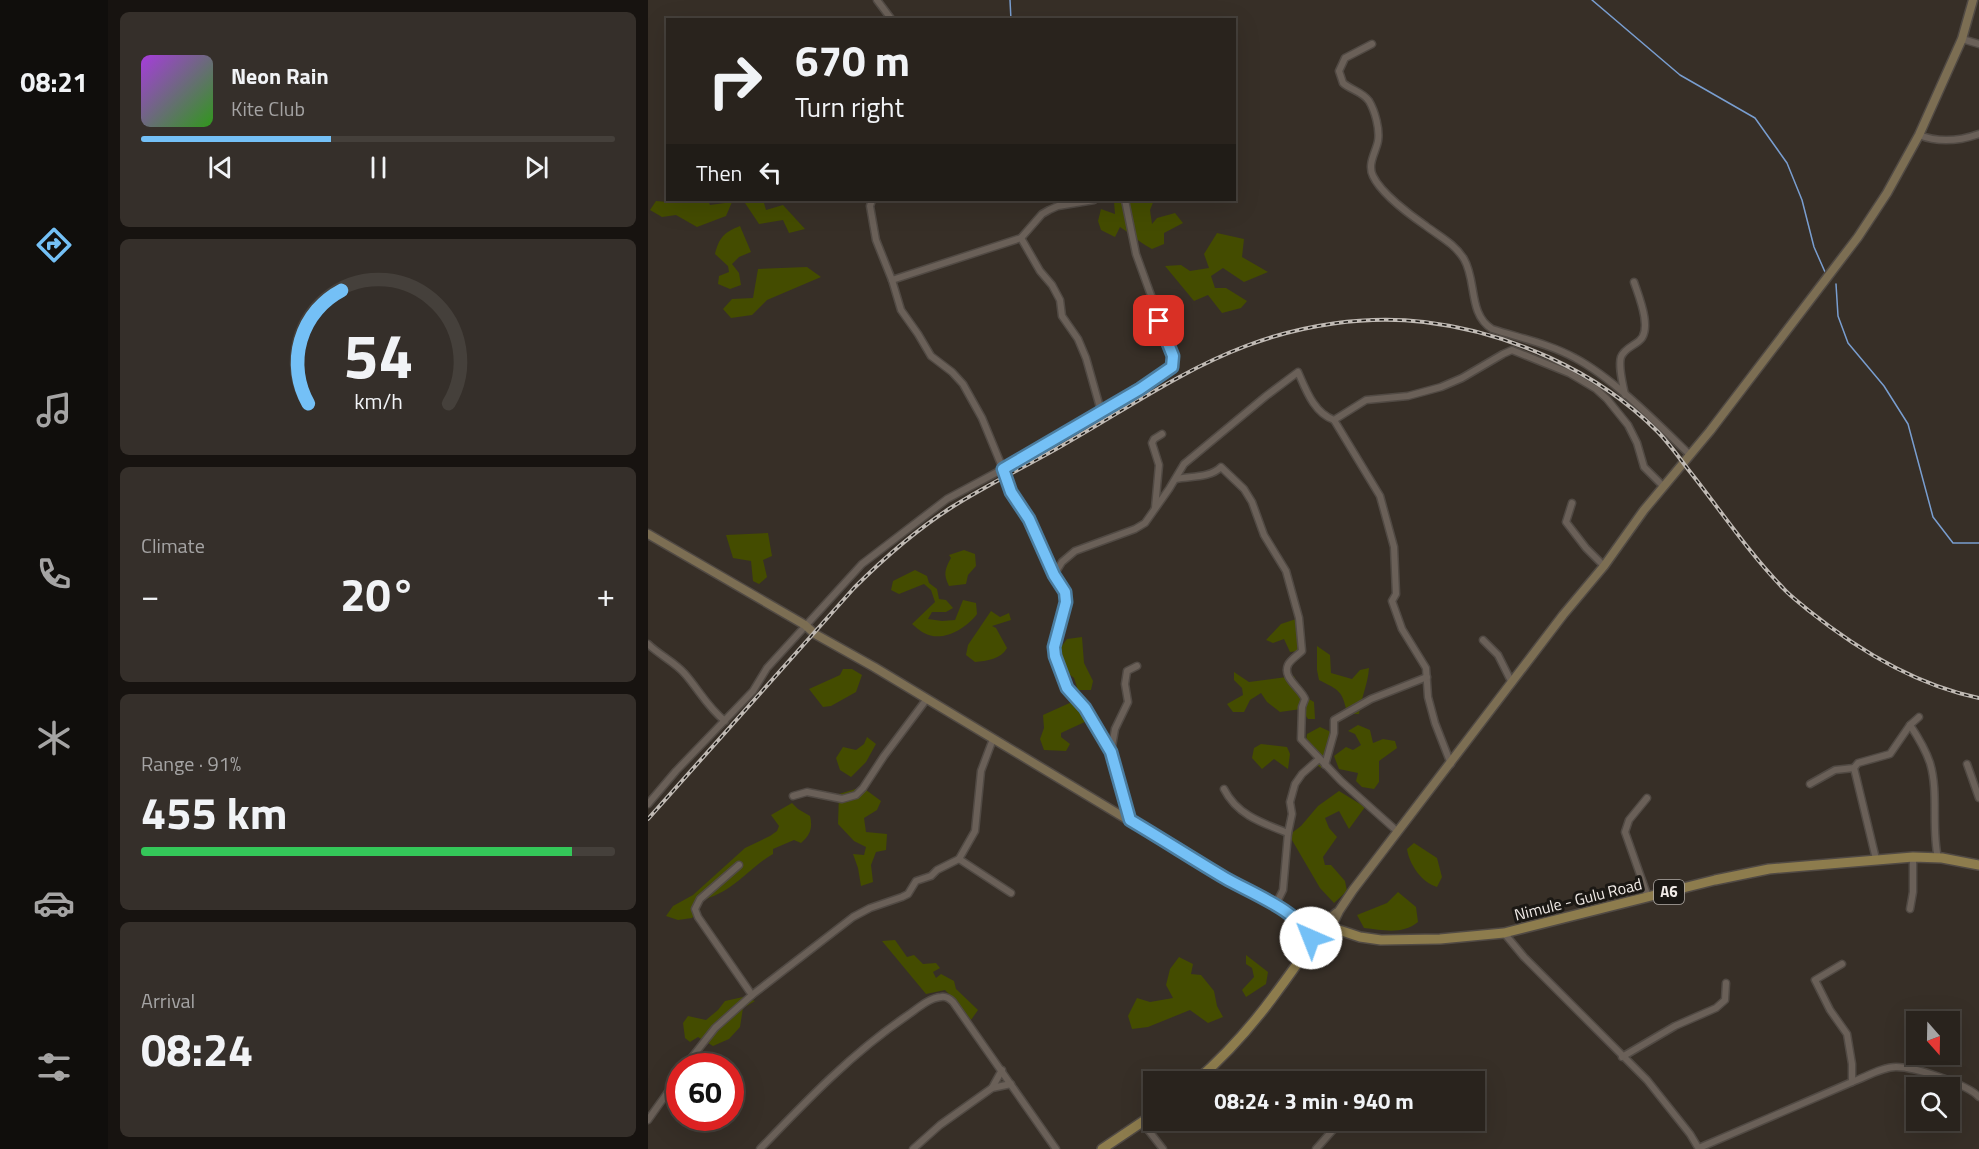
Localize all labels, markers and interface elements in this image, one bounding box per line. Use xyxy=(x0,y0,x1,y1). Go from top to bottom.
text: 670 m xyxy=(795,28,910,92)
icon: right xyxy=(696,42,774,120)
text: Neon Rain xyxy=(231,59,329,93)
text: 08:21 xyxy=(20,61,88,102)
text: Turn right xyxy=(795,86,904,127)
text: Kite Club xyxy=(231,93,305,124)
icon: previous xyxy=(204,151,237,184)
icon: pause xyxy=(362,151,395,184)
icon: next xyxy=(520,151,553,184)
text: Then xyxy=(696,156,742,190)
icon: left xyxy=(754,156,787,189)
icon: directions xyxy=(33,224,75,266)
pin xyxy=(1133,295,1184,346)
icon: arrive xyxy=(1142,304,1175,337)
text: 54 xyxy=(343,307,413,402)
text: km/h xyxy=(354,386,402,418)
icon: music xyxy=(33,389,75,431)
text: Climate xyxy=(141,530,205,561)
icon: phone xyxy=(33,553,75,595)
text: 20° xyxy=(340,560,416,628)
text: − xyxy=(141,570,159,620)
text: + xyxy=(597,570,615,620)
icon: climate xyxy=(33,717,75,759)
text: Range · 91% xyxy=(141,748,241,779)
text: 455 km xyxy=(141,778,287,846)
street label: Nimule - Gulu Road xyxy=(1512,872,1644,926)
road number: A6 xyxy=(1654,880,1684,904)
icon: car xyxy=(33,882,75,924)
position arrow xyxy=(1279,906,1343,970)
text: Arrival xyxy=(141,985,195,1016)
north arrow xyxy=(1906,1011,1960,1065)
map controls xyxy=(1906,1011,1960,1131)
text: 08:24 xyxy=(141,1015,253,1083)
icon: filters xyxy=(33,1046,75,1088)
speed limit sign: 60 xyxy=(666,1053,744,1131)
button: search xyxy=(1906,1077,1960,1131)
text: 08:24 · 3 min · 940 m xyxy=(1214,1084,1414,1118)

